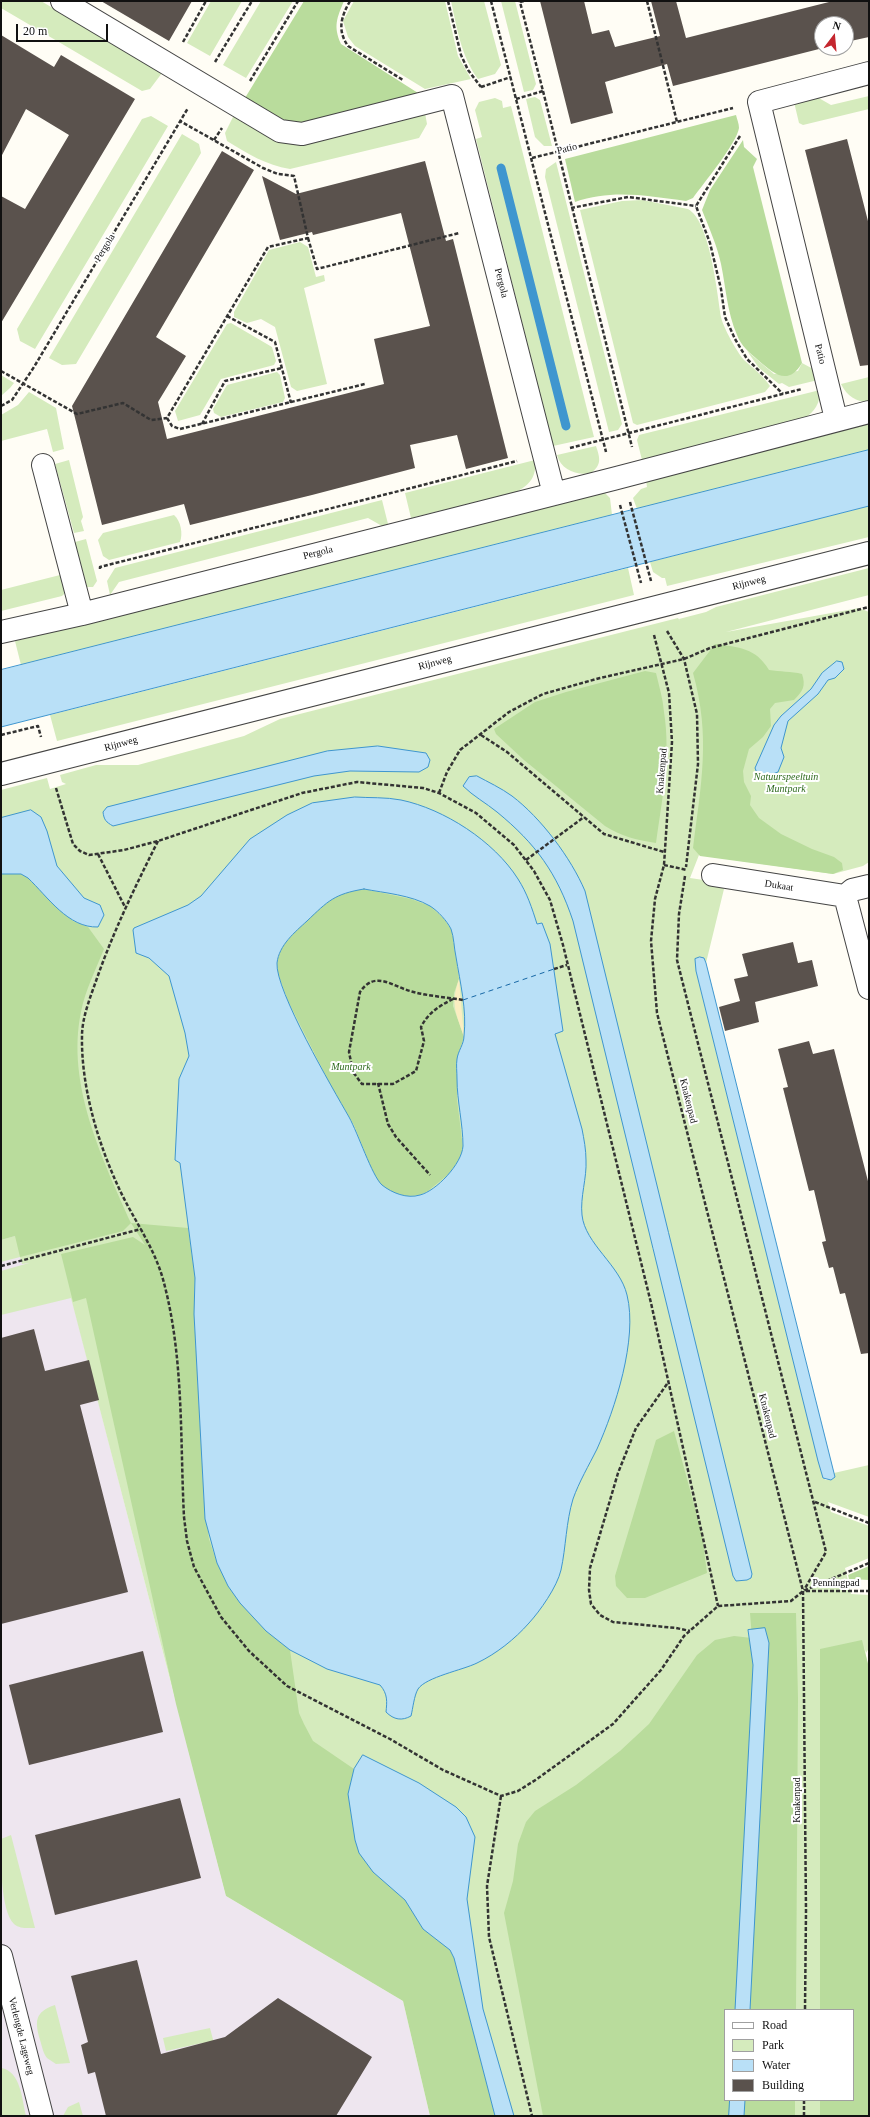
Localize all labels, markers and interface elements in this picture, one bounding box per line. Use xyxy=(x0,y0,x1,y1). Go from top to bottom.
scale bar xyxy=(18,16,110,42)
north arrow xyxy=(814,16,854,56)
text: N xyxy=(832,19,843,32)
text: 20 m xyxy=(23,24,47,38)
street label: Patio xyxy=(556,141,578,157)
street label: Pergola xyxy=(92,232,118,264)
street label: Pergola xyxy=(492,267,510,299)
street label: Patio xyxy=(812,343,828,365)
street label: Pergola xyxy=(302,544,334,562)
street label: Rijnweg xyxy=(731,573,767,593)
street label: Rijnweg xyxy=(417,653,453,673)
street label: Rijnweg xyxy=(103,734,139,754)
street label: Knakenpad xyxy=(654,748,670,794)
park label: Natuurspeeltuin Muntpark xyxy=(754,771,818,794)
street label: Dukaat xyxy=(764,878,794,894)
park label: Muntpark xyxy=(331,1061,371,1073)
street label: Knakenpad xyxy=(677,1077,699,1125)
street label: Knakenpad xyxy=(756,1392,778,1440)
street label: Penningpad xyxy=(812,1577,860,1589)
street label: Knakenpad xyxy=(791,1777,803,1823)
street label: Verlengde Lageweg xyxy=(6,1996,36,2076)
legend xyxy=(724,2009,854,2101)
text: Road xyxy=(762,2018,787,2032)
text: Park xyxy=(762,2038,784,2052)
text: Water xyxy=(762,2058,790,2072)
text: Building xyxy=(762,2078,804,2092)

